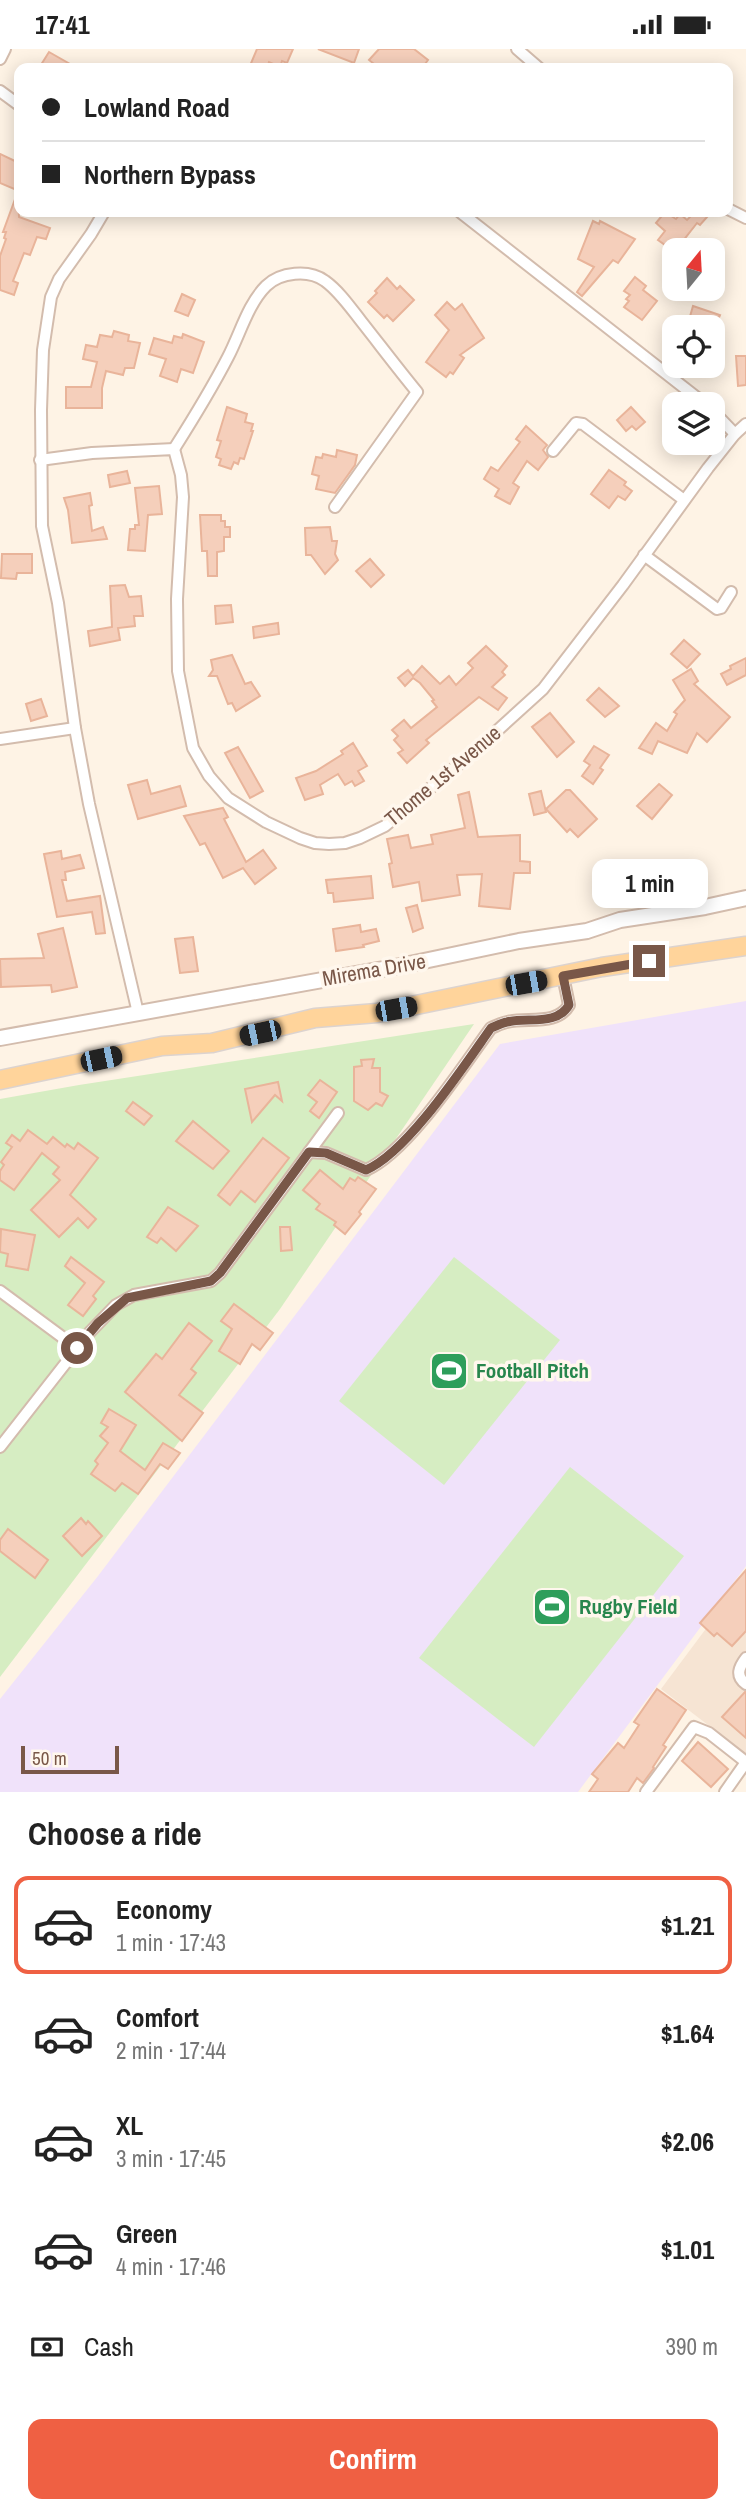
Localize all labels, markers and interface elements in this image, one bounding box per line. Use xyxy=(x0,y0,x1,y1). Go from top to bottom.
text: 17:41 xyxy=(35,7,90,42)
text: Lowland Road xyxy=(84,90,230,125)
text: Northern Bypass xyxy=(84,157,256,192)
north arrow xyxy=(662,238,724,301)
map controls xyxy=(662,238,725,455)
button: locate xyxy=(662,315,725,378)
button: layers xyxy=(662,392,725,455)
street label: Thome 1st Avenue xyxy=(378,718,507,833)
callout: 1 min xyxy=(591,859,707,909)
text: 1 min xyxy=(625,868,675,899)
route end xyxy=(633,945,665,977)
street label: Mirema Drive xyxy=(320,946,428,993)
car xyxy=(504,969,549,997)
car xyxy=(374,995,419,1023)
car xyxy=(238,1018,283,1048)
car xyxy=(79,1044,124,1074)
route start xyxy=(61,1332,93,1364)
sports icon: Football Pitch xyxy=(428,1350,470,1392)
place label: Football Pitch xyxy=(476,1356,589,1385)
sports icon: Rugby Field xyxy=(531,1586,573,1628)
place label: Rugby Field xyxy=(579,1592,678,1621)
scale bar xyxy=(21,1743,119,1775)
text: 50 m xyxy=(32,1745,67,1771)
text: Choose a ride xyxy=(28,1812,202,1855)
text: Economy xyxy=(116,1892,212,1927)
icon: car xyxy=(32,1894,95,1957)
text: $1.21 xyxy=(661,1908,714,1943)
text: 1 min · 17:43 xyxy=(116,1927,226,1958)
text: Comfort xyxy=(116,2000,199,2035)
icon: car xyxy=(32,2002,95,2065)
text: $1.64 xyxy=(661,2016,714,2051)
text: 2 min · 17:44 xyxy=(116,2035,226,2066)
text: XL xyxy=(116,2108,143,2143)
icon: car xyxy=(32,2110,95,2173)
text: $2.06 xyxy=(661,2124,714,2159)
text: 3 min · 17:45 xyxy=(116,2143,226,2174)
text: Green xyxy=(116,2216,178,2251)
icon: car xyxy=(32,2218,95,2281)
text: $1.01 xyxy=(661,2232,714,2267)
text: 4 min · 17:46 xyxy=(116,2251,226,2282)
icon: cash xyxy=(28,2328,66,2366)
text: Cash xyxy=(84,2329,134,2364)
text: 390 m xyxy=(666,2331,718,2362)
button: Confirm xyxy=(28,2419,718,2499)

